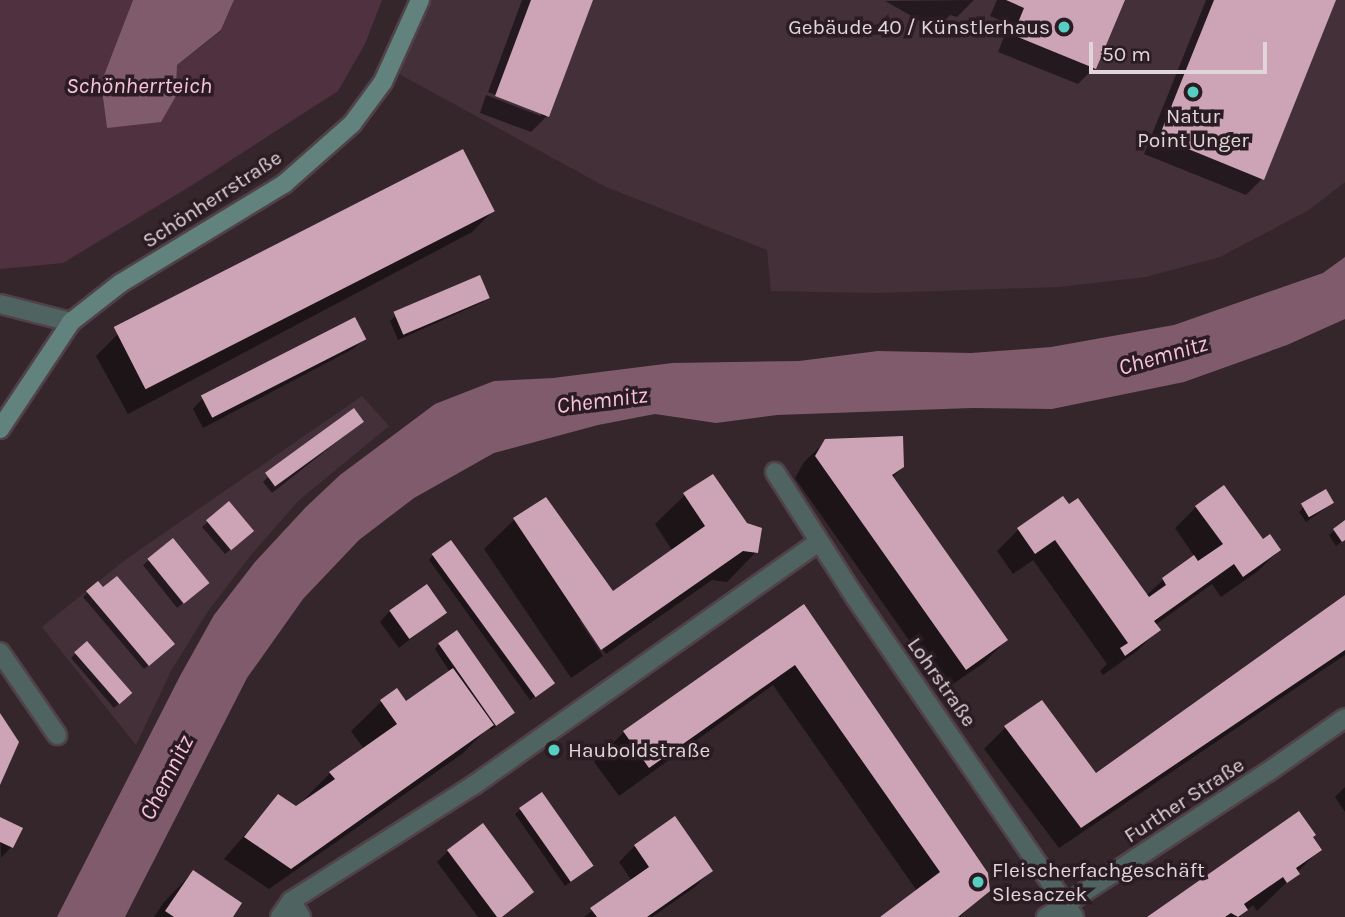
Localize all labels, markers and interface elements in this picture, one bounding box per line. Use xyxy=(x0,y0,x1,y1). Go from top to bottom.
place label: Gebäude 40 / Künstlerhaus xyxy=(788,14,1050,40)
marker: Gebäude 40 / Künstlerhaus xyxy=(1056,19,1072,35)
scale bar xyxy=(1093,28,1272,72)
text: 50 m xyxy=(1102,42,1151,66)
water label: Schönherrteich xyxy=(66,72,212,100)
marker: Natur Point Unger xyxy=(1185,84,1201,100)
place label: Natur Point Unger xyxy=(1137,103,1249,153)
street label: Schönherrstraße xyxy=(138,145,286,253)
water label: Chemnitz xyxy=(1115,330,1211,382)
water label: Chemnitz xyxy=(555,382,649,420)
street label: Lohrstraße xyxy=(902,632,982,732)
water label: Chemnitz xyxy=(134,731,200,825)
place label: Hauboldstraße xyxy=(568,737,710,763)
marker: Hauboldstraße xyxy=(546,742,562,758)
street label: Further Straße xyxy=(1119,752,1249,848)
place label: Fleischerfachgeschäft Slesaczek xyxy=(992,857,1205,907)
marker: Fleischerfachgeschäft Slesaczek xyxy=(970,874,986,890)

